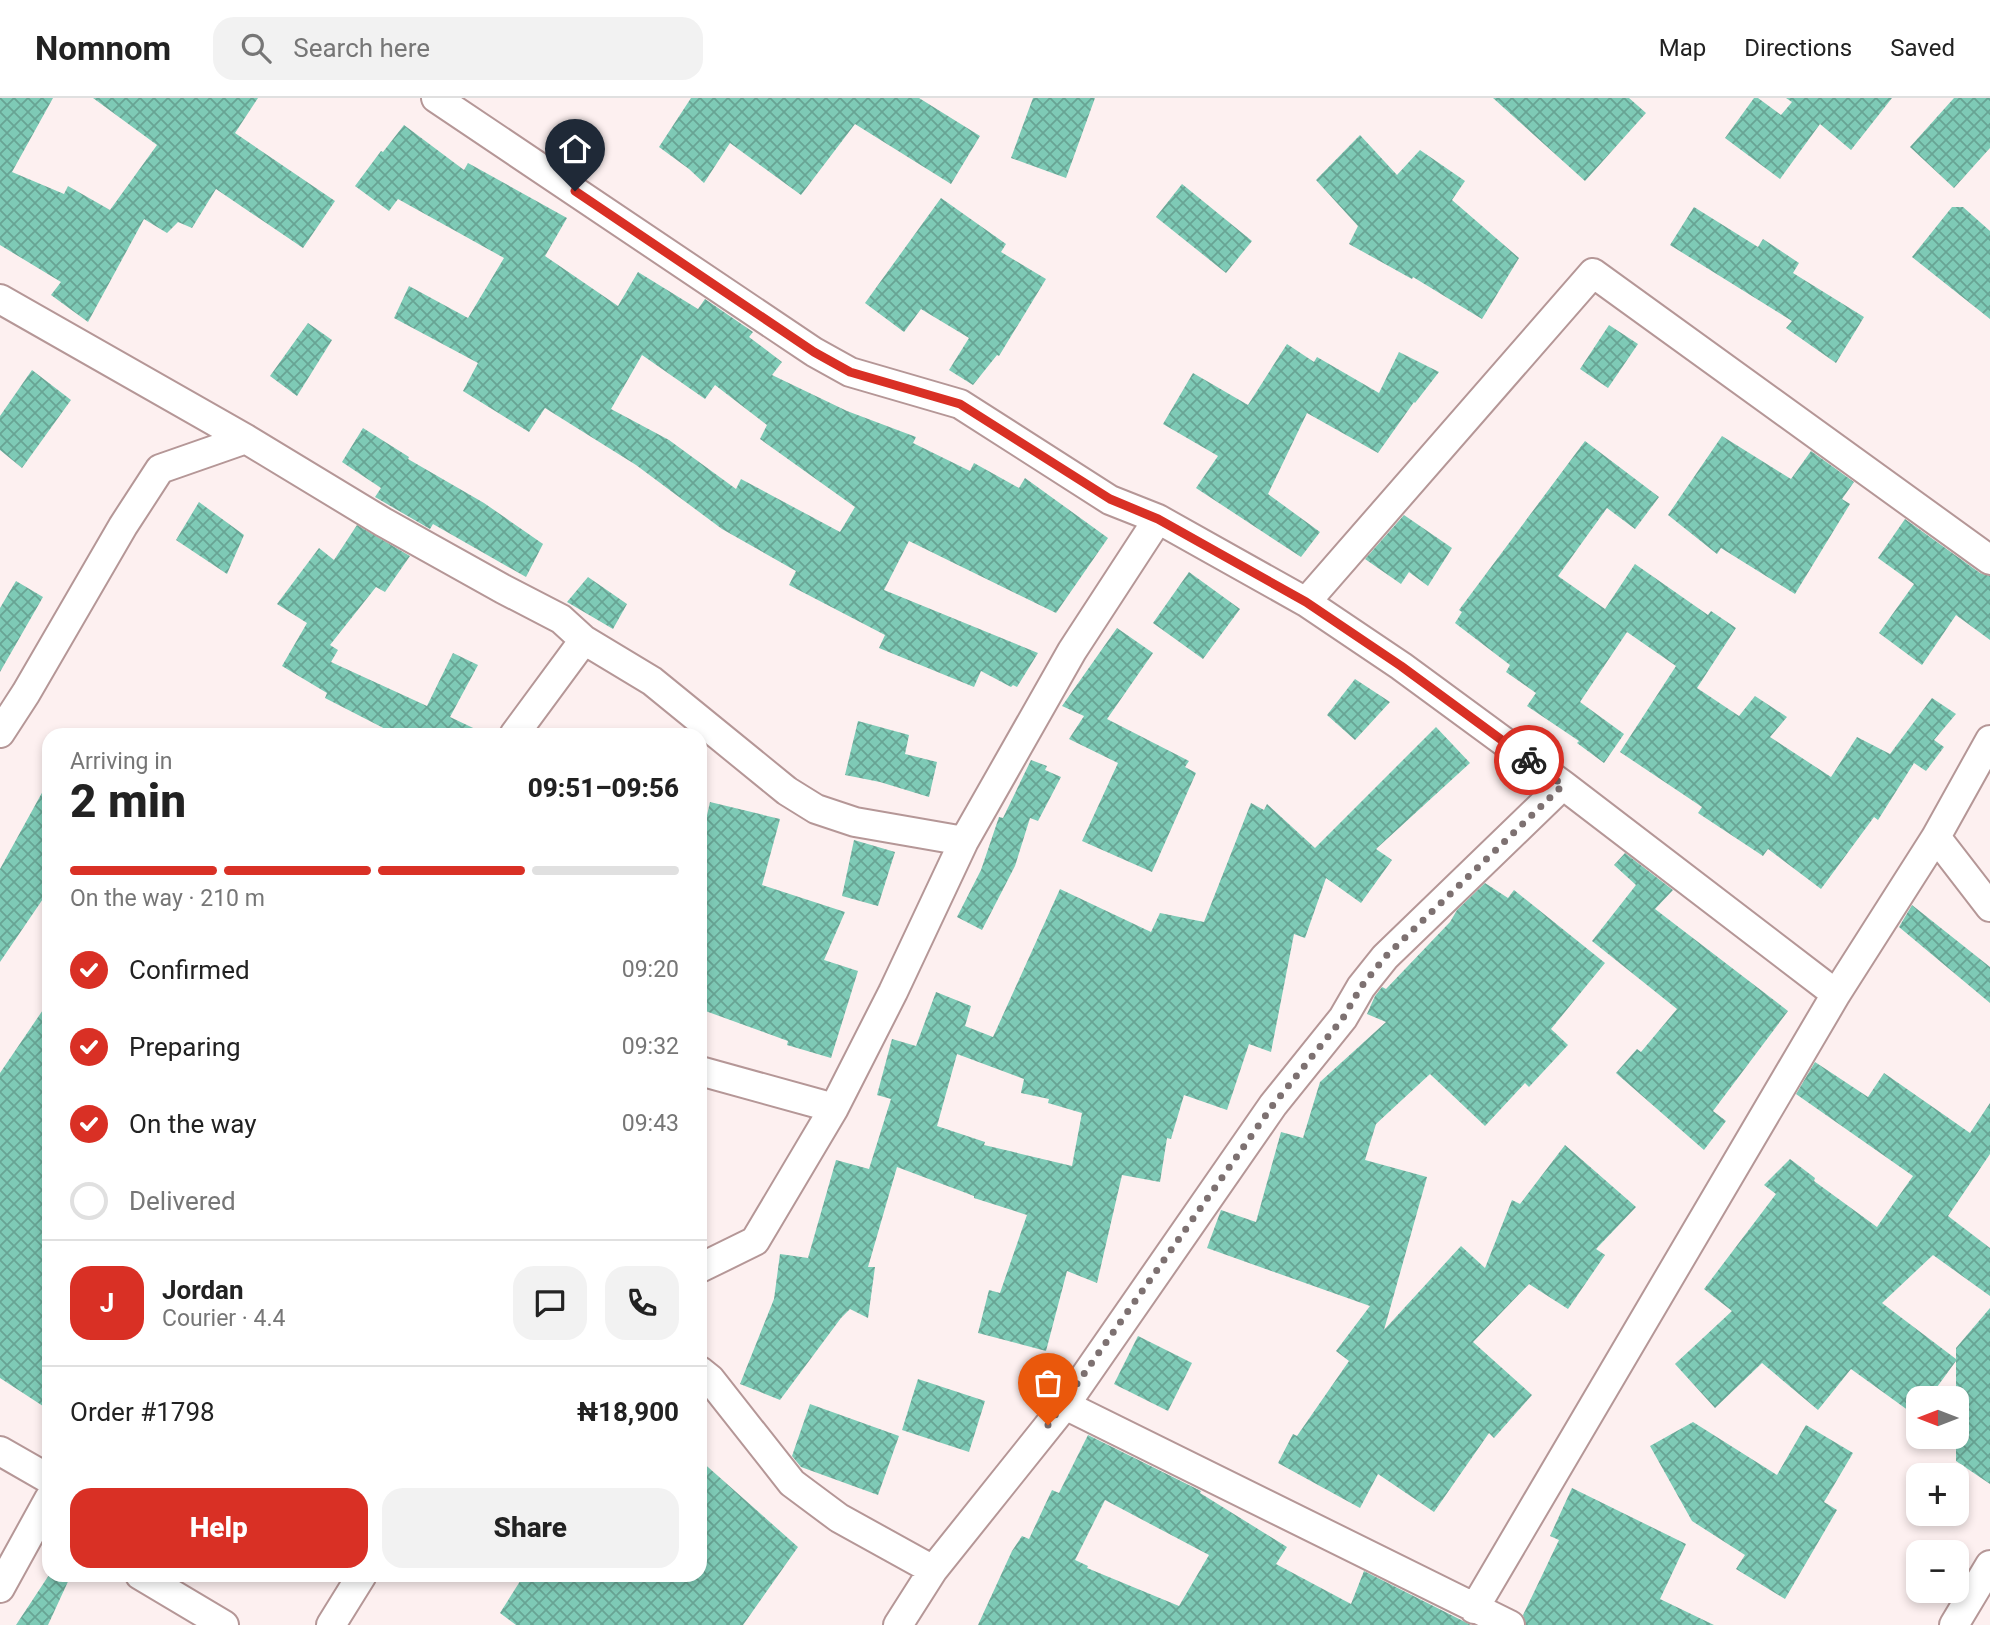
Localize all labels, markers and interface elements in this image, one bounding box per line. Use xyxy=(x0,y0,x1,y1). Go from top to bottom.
search box xyxy=(213,17,703,80)
text: Nomnom xyxy=(35,29,171,68)
icon: search xyxy=(237,29,275,67)
text: Search here xyxy=(293,33,430,63)
text: Map xyxy=(1659,34,1706,62)
text: Directions xyxy=(1744,34,1852,62)
text: Saved xyxy=(1890,34,1955,62)
pin xyxy=(545,119,605,191)
icon: home xyxy=(556,130,594,168)
courier xyxy=(1494,725,1564,795)
icon: bike xyxy=(1510,741,1548,779)
text: Arriving in xyxy=(70,748,173,775)
text: 09:51–09:56 xyxy=(528,773,679,803)
text: 2 min xyxy=(70,774,186,828)
text: On the way · 210 m xyxy=(70,885,265,912)
icon: check xyxy=(70,951,108,989)
text: Confirmed xyxy=(129,955,250,985)
text: 09:20 xyxy=(622,956,679,983)
icon: check xyxy=(70,1028,108,1066)
text: Preparing xyxy=(129,1032,241,1062)
text: 09:32 xyxy=(622,1033,679,1060)
icon: check xyxy=(70,1105,108,1143)
text: On the way xyxy=(129,1109,257,1139)
text: 09:43 xyxy=(622,1110,679,1137)
text: Delivered xyxy=(129,1186,236,1216)
button: chat xyxy=(513,1266,587,1340)
button: phone xyxy=(605,1266,679,1340)
text: Jordan xyxy=(162,1275,244,1305)
text: J xyxy=(100,1288,114,1318)
text: Courier · 4.4 xyxy=(162,1305,285,1332)
pin xyxy=(1018,1353,1078,1425)
icon: bag xyxy=(1029,1364,1067,1402)
north arrow xyxy=(1906,1386,1969,1449)
map controls xyxy=(1906,1386,1969,1603)
text: Order #1798 xyxy=(70,1397,215,1427)
text: ₦18,900 xyxy=(577,1397,679,1427)
button: + xyxy=(1906,1463,1969,1526)
button: Help xyxy=(70,1488,368,1568)
button: Share xyxy=(382,1488,679,1568)
button: − xyxy=(1906,1540,1969,1603)

